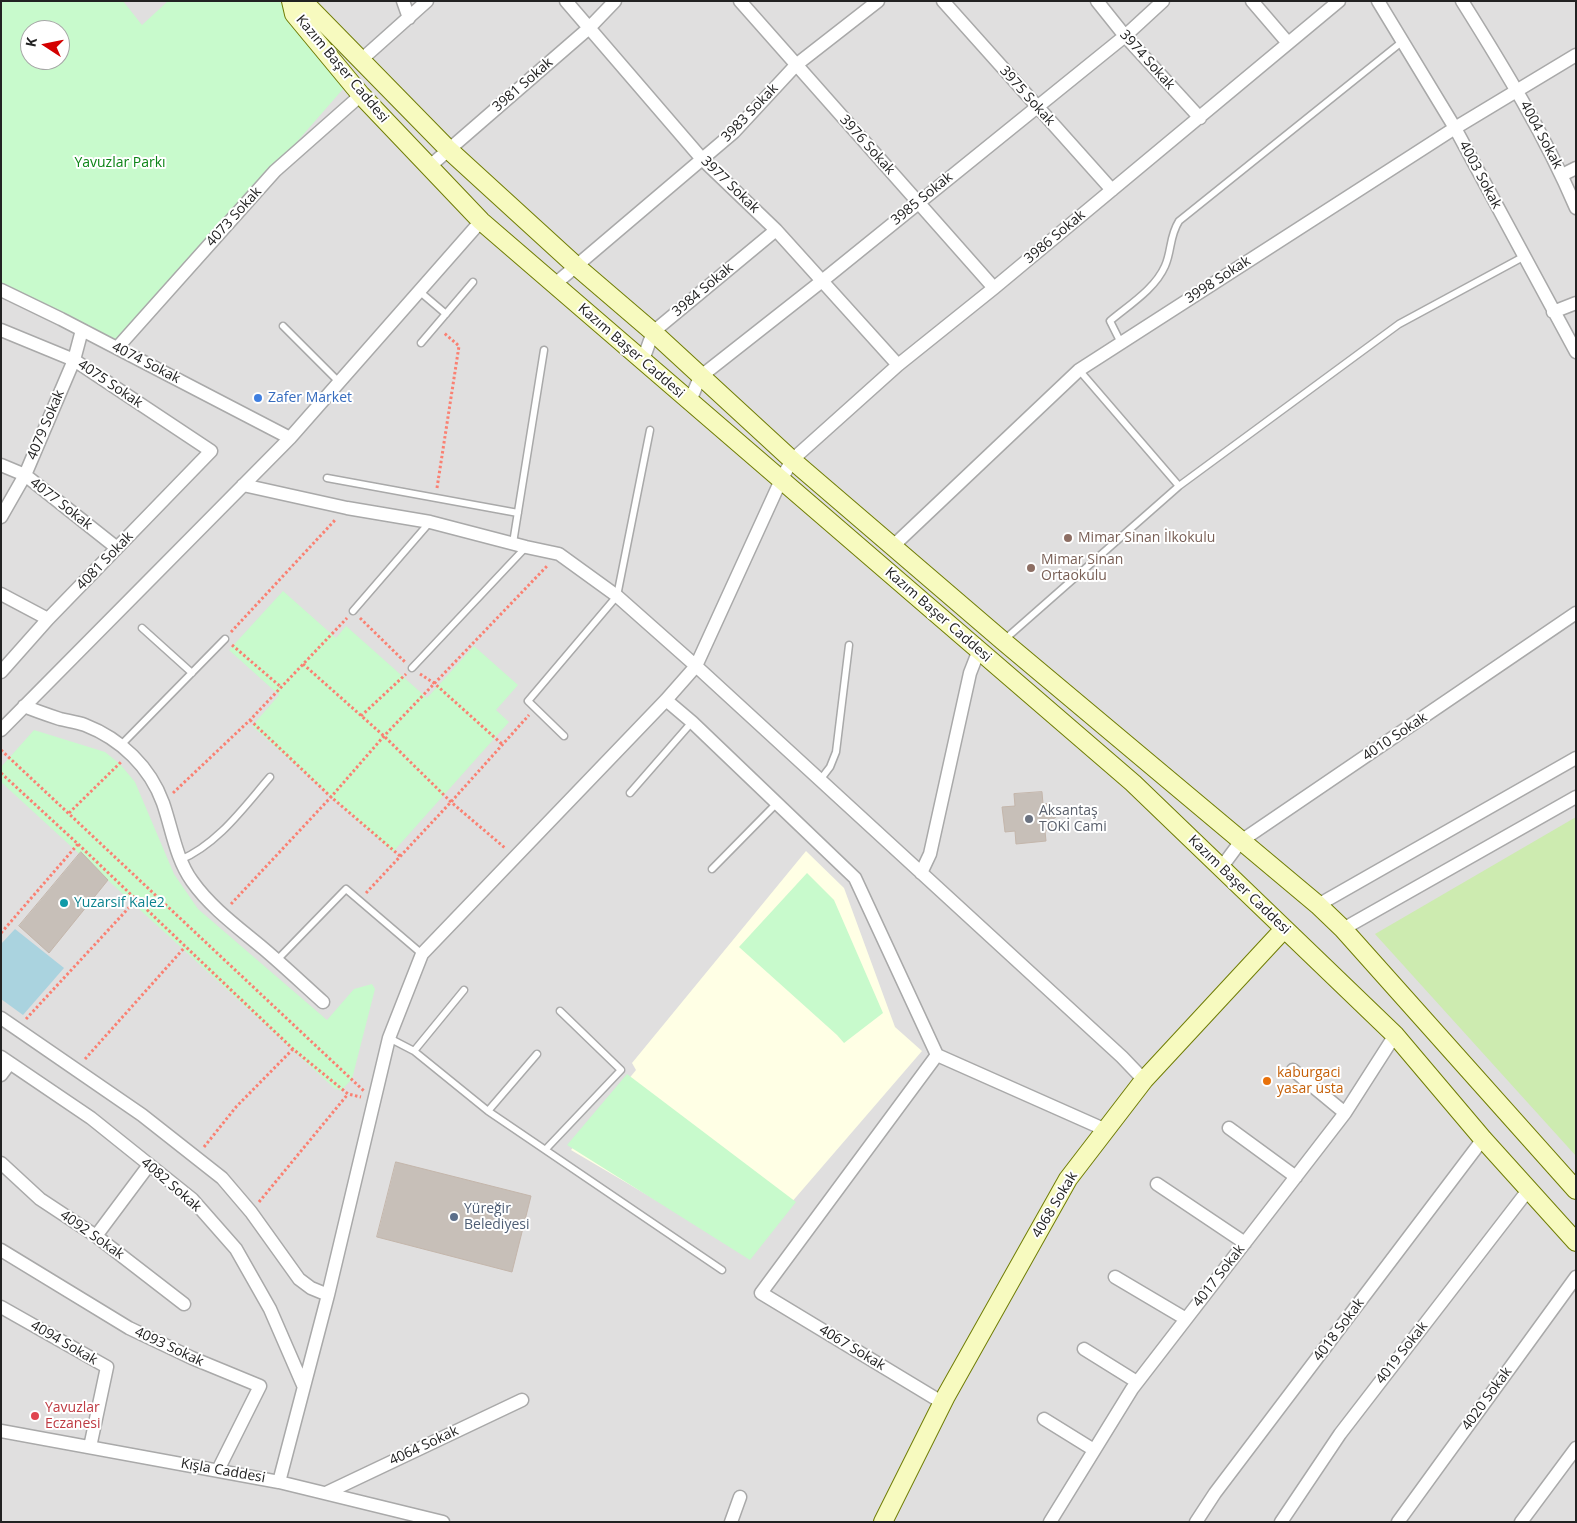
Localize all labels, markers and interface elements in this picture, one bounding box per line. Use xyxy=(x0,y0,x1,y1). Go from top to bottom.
street label: Kazım Başer Caddesi xyxy=(292,12,392,126)
north arrow xyxy=(20,20,70,70)
street label: 3974 Sokak xyxy=(1116,27,1178,93)
text: K xyxy=(21,36,41,49)
street label: 3981 Sokak xyxy=(489,54,557,116)
street label: 3975 Sokak xyxy=(996,63,1058,129)
street label: 3983 Sokak xyxy=(718,80,782,146)
street label: 4004 Sokak xyxy=(1516,98,1566,172)
street label: 3976 Sokak xyxy=(836,112,898,178)
street label: 4003 Sokak xyxy=(1455,138,1505,212)
street label: 3977 Sokak xyxy=(697,153,763,217)
park label: Yavuzlar Parkı xyxy=(74,155,166,171)
street label: 3985 Sokak xyxy=(888,169,956,229)
street label: 4073 Sokak xyxy=(203,184,265,250)
street label: 3986 Sokak xyxy=(1021,207,1089,267)
street label: 3998 Sokak xyxy=(1182,253,1254,307)
street label: 3984 Sokak xyxy=(669,260,737,320)
street label: Kazım Başer Caddesi xyxy=(574,300,688,402)
street label: 4074 Sokak xyxy=(109,339,183,387)
street label: 4075 Sokak xyxy=(75,356,145,412)
street label: 4079 Sokak xyxy=(24,388,68,462)
place label: Zafer Market xyxy=(268,390,352,406)
marker: Zafer Market xyxy=(252,392,264,404)
street label: 4077 Sokak xyxy=(27,475,95,533)
street label: 4081 Sokak xyxy=(73,528,137,594)
place label: Mimar Sinan İlkokulu xyxy=(1078,530,1215,546)
marker: Mimar Sinan İlkokulu xyxy=(1062,532,1074,544)
place label: Mimar Sinan Ortaokulu xyxy=(1041,552,1123,584)
marker: Mimar Sinan Ortaokulu xyxy=(1025,562,1037,574)
street label: Kazım Başer Caddesi xyxy=(881,564,995,666)
street label: 4010 Sokak xyxy=(1360,709,1430,765)
place label: Aksantaş TOKİ Cami xyxy=(1039,803,1107,836)
marker: Aksantaş TOKİ Cami xyxy=(1023,813,1035,825)
street label: Kazım Başer Caddesi xyxy=(1184,832,1294,938)
place label: Yuzarsif Kale2 xyxy=(74,895,165,911)
marker: Yuzarsif Kale2 xyxy=(58,897,70,909)
place label: kaburgaci yasar usta xyxy=(1277,1065,1344,1098)
marker: kaburgaci yasar usta xyxy=(1261,1075,1273,1087)
street label: 4082 Sokak xyxy=(137,1154,205,1216)
street label: 4068 Sokak xyxy=(1029,1169,1081,1241)
place label: Yüreğir Belediyesi xyxy=(464,1201,529,1234)
street label: 4092 Sokak xyxy=(57,1207,127,1263)
marker: Yüreğir Belediyesi xyxy=(448,1211,460,1223)
street label: 4017 Sokak xyxy=(1190,1242,1248,1310)
street label: 4018 Sokak xyxy=(1310,1295,1368,1365)
street label: 4094 Sokak xyxy=(28,1317,100,1369)
street label: 4019 Sokak xyxy=(1373,1319,1431,1387)
street label: 4067 Sokak xyxy=(816,1322,888,1374)
street label: 4093 Sokak xyxy=(132,1324,206,1370)
street label: 4020 Sokak xyxy=(1458,1364,1516,1434)
place label: Yavuzlar Eczanesi xyxy=(45,1400,100,1432)
marker: Yavuzlar Eczanesi xyxy=(29,1410,41,1422)
street label: 4064 Sokak xyxy=(387,1423,461,1469)
street label: Kışla Caddesi xyxy=(179,1455,267,1487)

